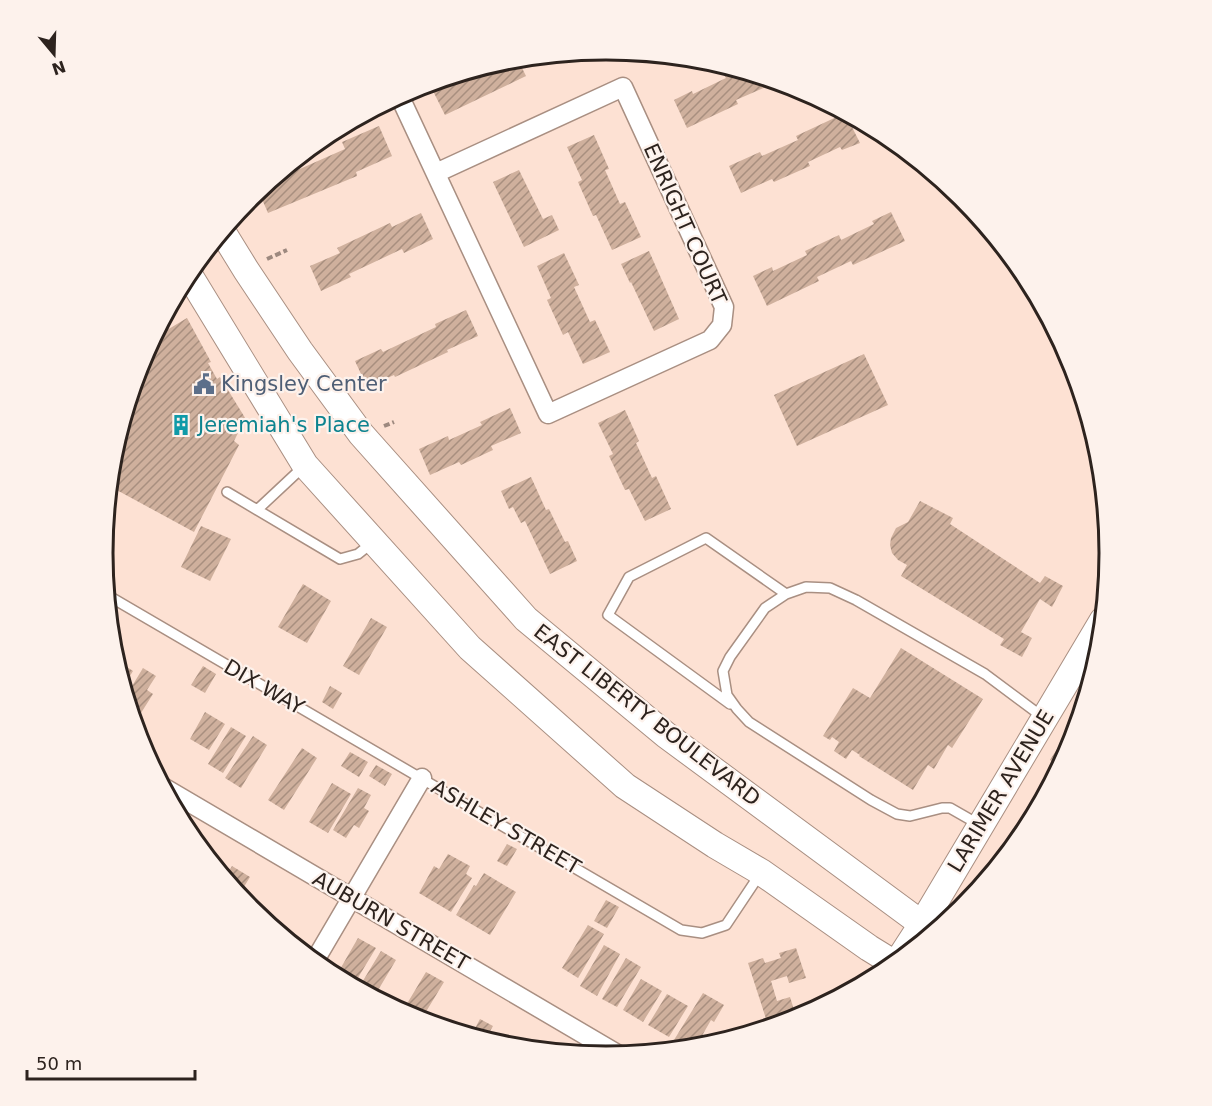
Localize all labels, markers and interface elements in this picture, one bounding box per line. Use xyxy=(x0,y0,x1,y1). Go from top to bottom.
north arrow xyxy=(24,24,84,84)
text: N xyxy=(49,57,68,79)
street label: ENRIGHT COURT xyxy=(639,140,731,308)
public building icon: Kingsley Center xyxy=(192,372,216,396)
place label: Kingsley Center xyxy=(221,372,387,396)
building icon: Jeremiah's Place xyxy=(169,413,193,437)
place label: Jeremiah's Place xyxy=(196,413,370,437)
street label: EAST LIBERTY BOULEVARD xyxy=(529,619,765,811)
street label: DIX WAY xyxy=(220,654,309,720)
street label: LARIMER AVENUE xyxy=(943,706,1059,876)
street label: ASHLEY STREET xyxy=(427,775,585,879)
street label: AUBURN STREET xyxy=(309,866,474,976)
scale bar xyxy=(27,1043,195,1081)
text: 50 m xyxy=(36,1053,82,1074)

